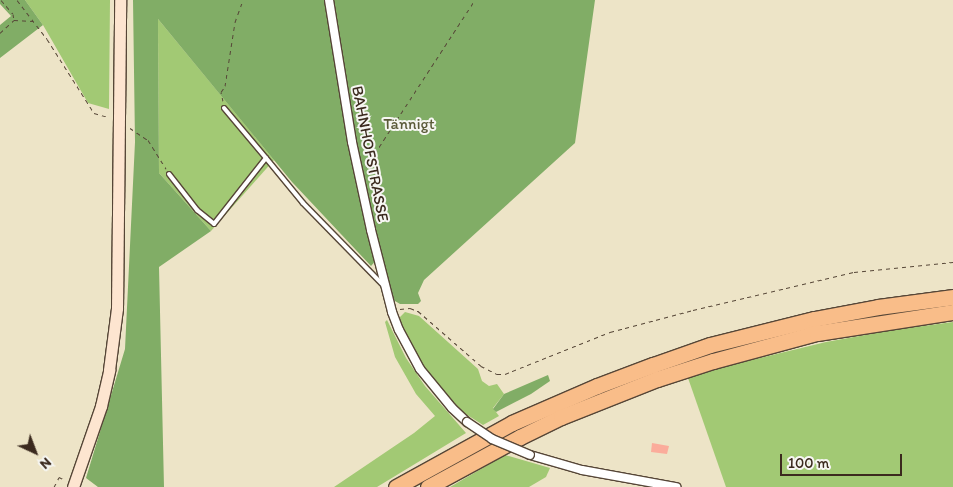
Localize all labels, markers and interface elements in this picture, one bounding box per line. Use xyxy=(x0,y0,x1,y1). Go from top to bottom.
street label: BAHNHOFSTRASSE xyxy=(347,84,393,224)
park label: Tännigt xyxy=(383,114,435,134)
north arrow xyxy=(10,427,60,477)
scale bar xyxy=(783,444,906,476)
text: N xyxy=(36,454,55,473)
text: 100 m xyxy=(788,454,829,472)

